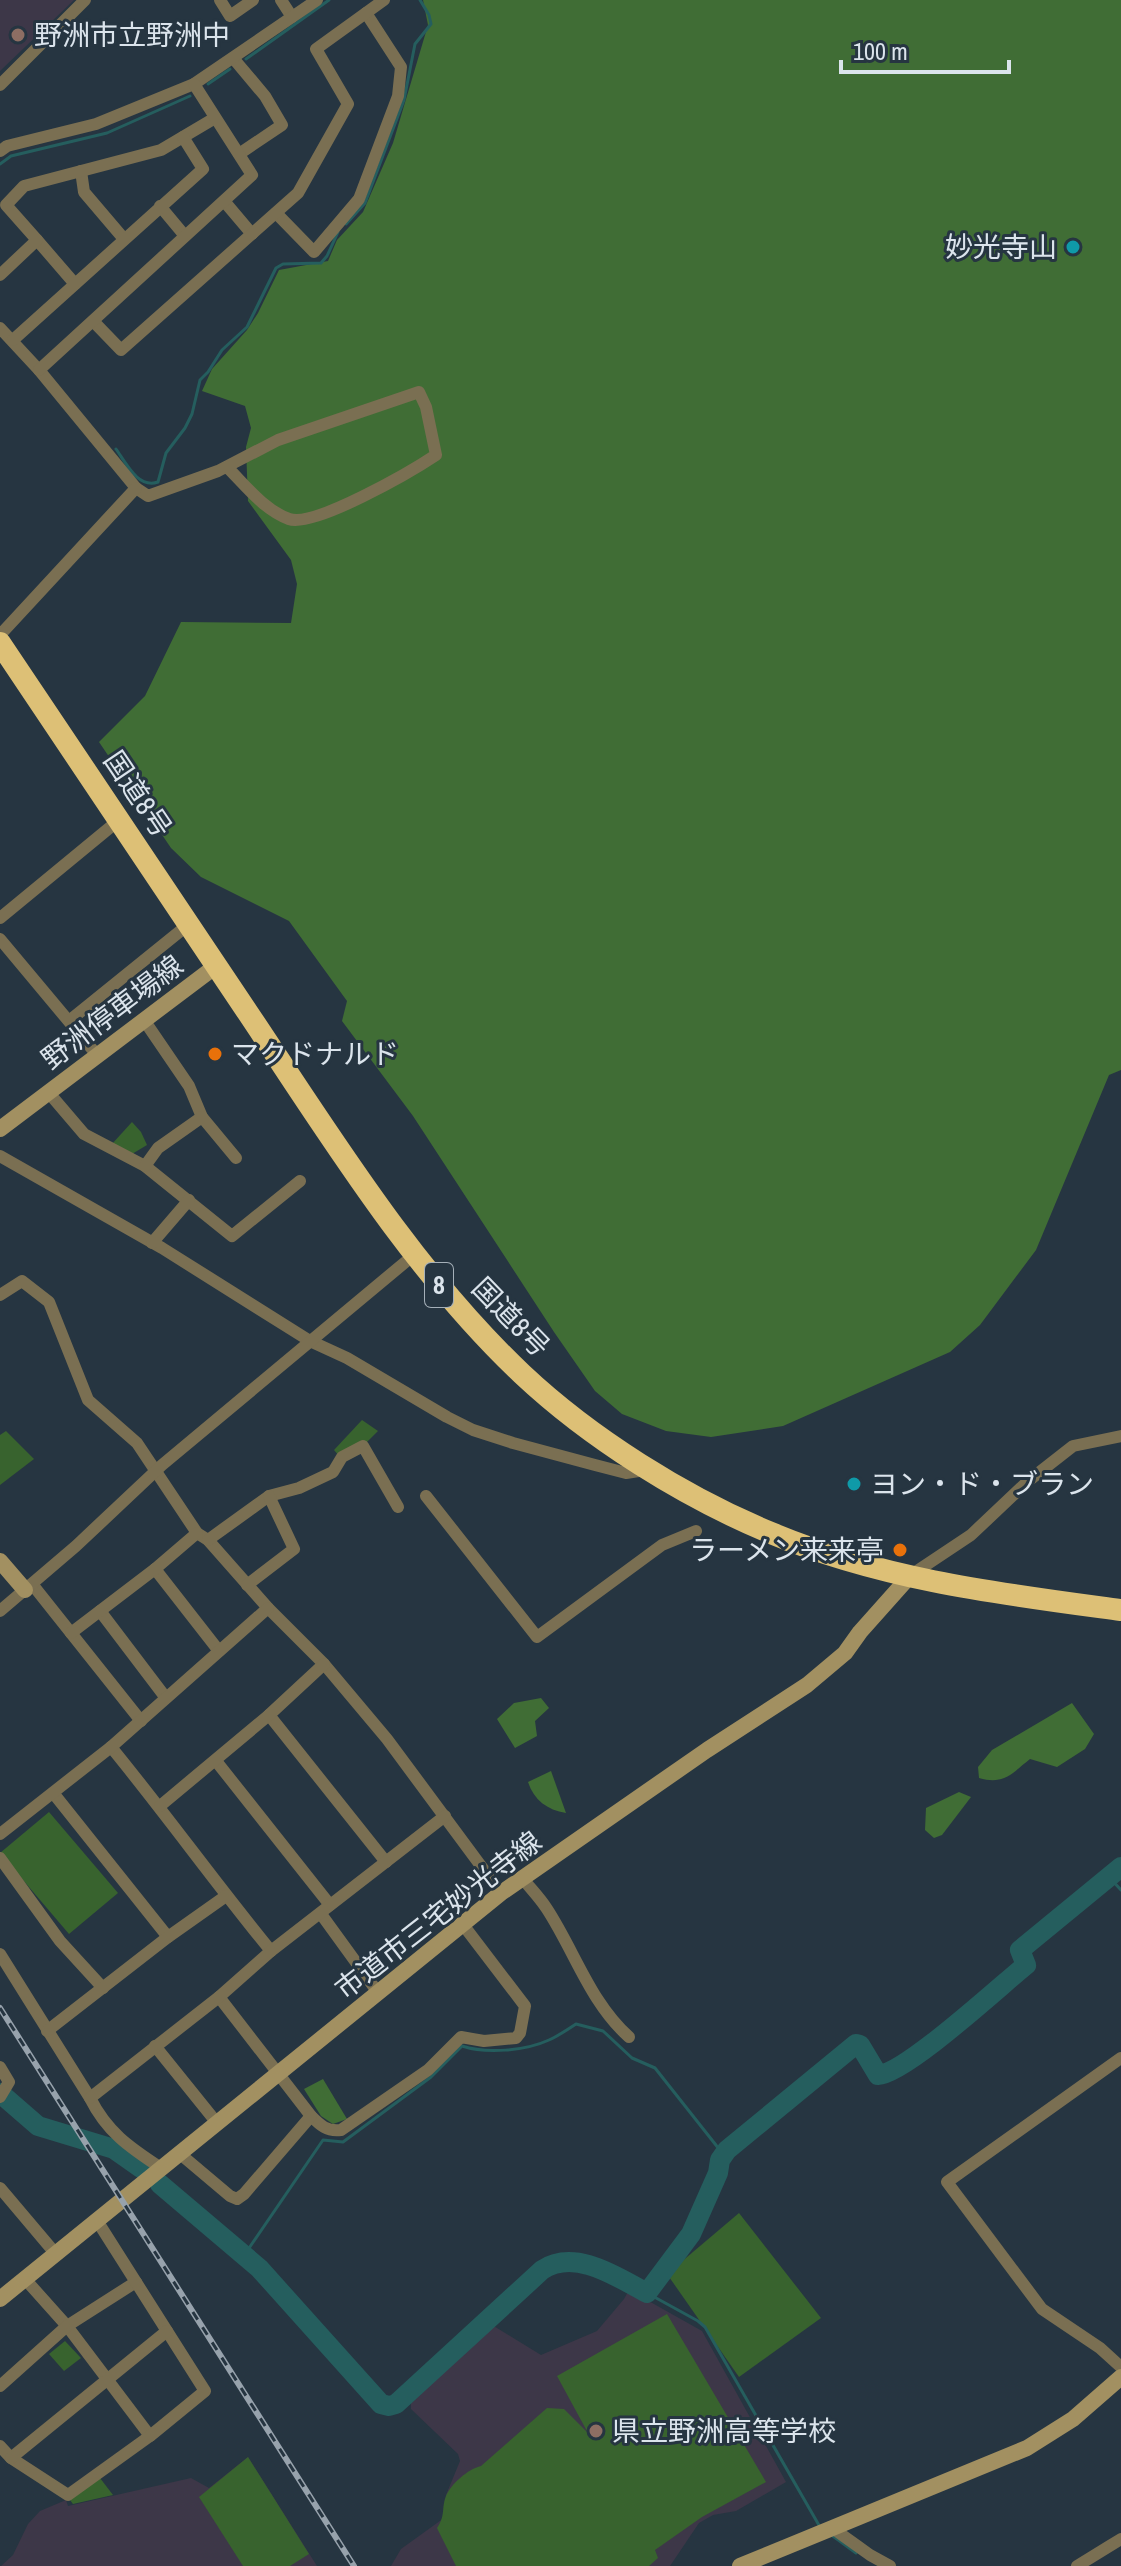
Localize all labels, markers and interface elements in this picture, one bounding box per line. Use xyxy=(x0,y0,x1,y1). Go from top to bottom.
place label: 野洲市立野洲中 xyxy=(34,16,230,54)
scale bar xyxy=(841,24,1009,74)
marker: 野洲市立野洲中 xyxy=(9,26,27,44)
text: 100 m xyxy=(853,35,908,67)
place label: 妙光寺山 xyxy=(945,228,1057,266)
marker: 妙光寺山 xyxy=(1064,238,1082,256)
street label: 国道8号 xyxy=(95,743,181,845)
street label: 野洲停車場線 xyxy=(33,946,191,1078)
place label: マクドナルド xyxy=(231,1035,399,1073)
marker: マクドナルド xyxy=(206,1045,224,1063)
road number: 8 xyxy=(425,1263,453,1307)
street label: 国道8号 xyxy=(464,1269,558,1365)
place label: ヨン・ド・ブラン xyxy=(870,1465,1094,1503)
marker: ヨン・ド・ブラン xyxy=(845,1475,863,1493)
place label: ラーメン来来亭 xyxy=(689,1531,884,1569)
marker: ラーメン来来亭 xyxy=(891,1541,909,1559)
street label: 市道市三宅妙光寺線 xyxy=(327,1822,549,2008)
place label: 県立野洲高等学校 xyxy=(612,2412,836,2450)
marker: 県立野洲高等学校 xyxy=(587,2422,605,2440)

